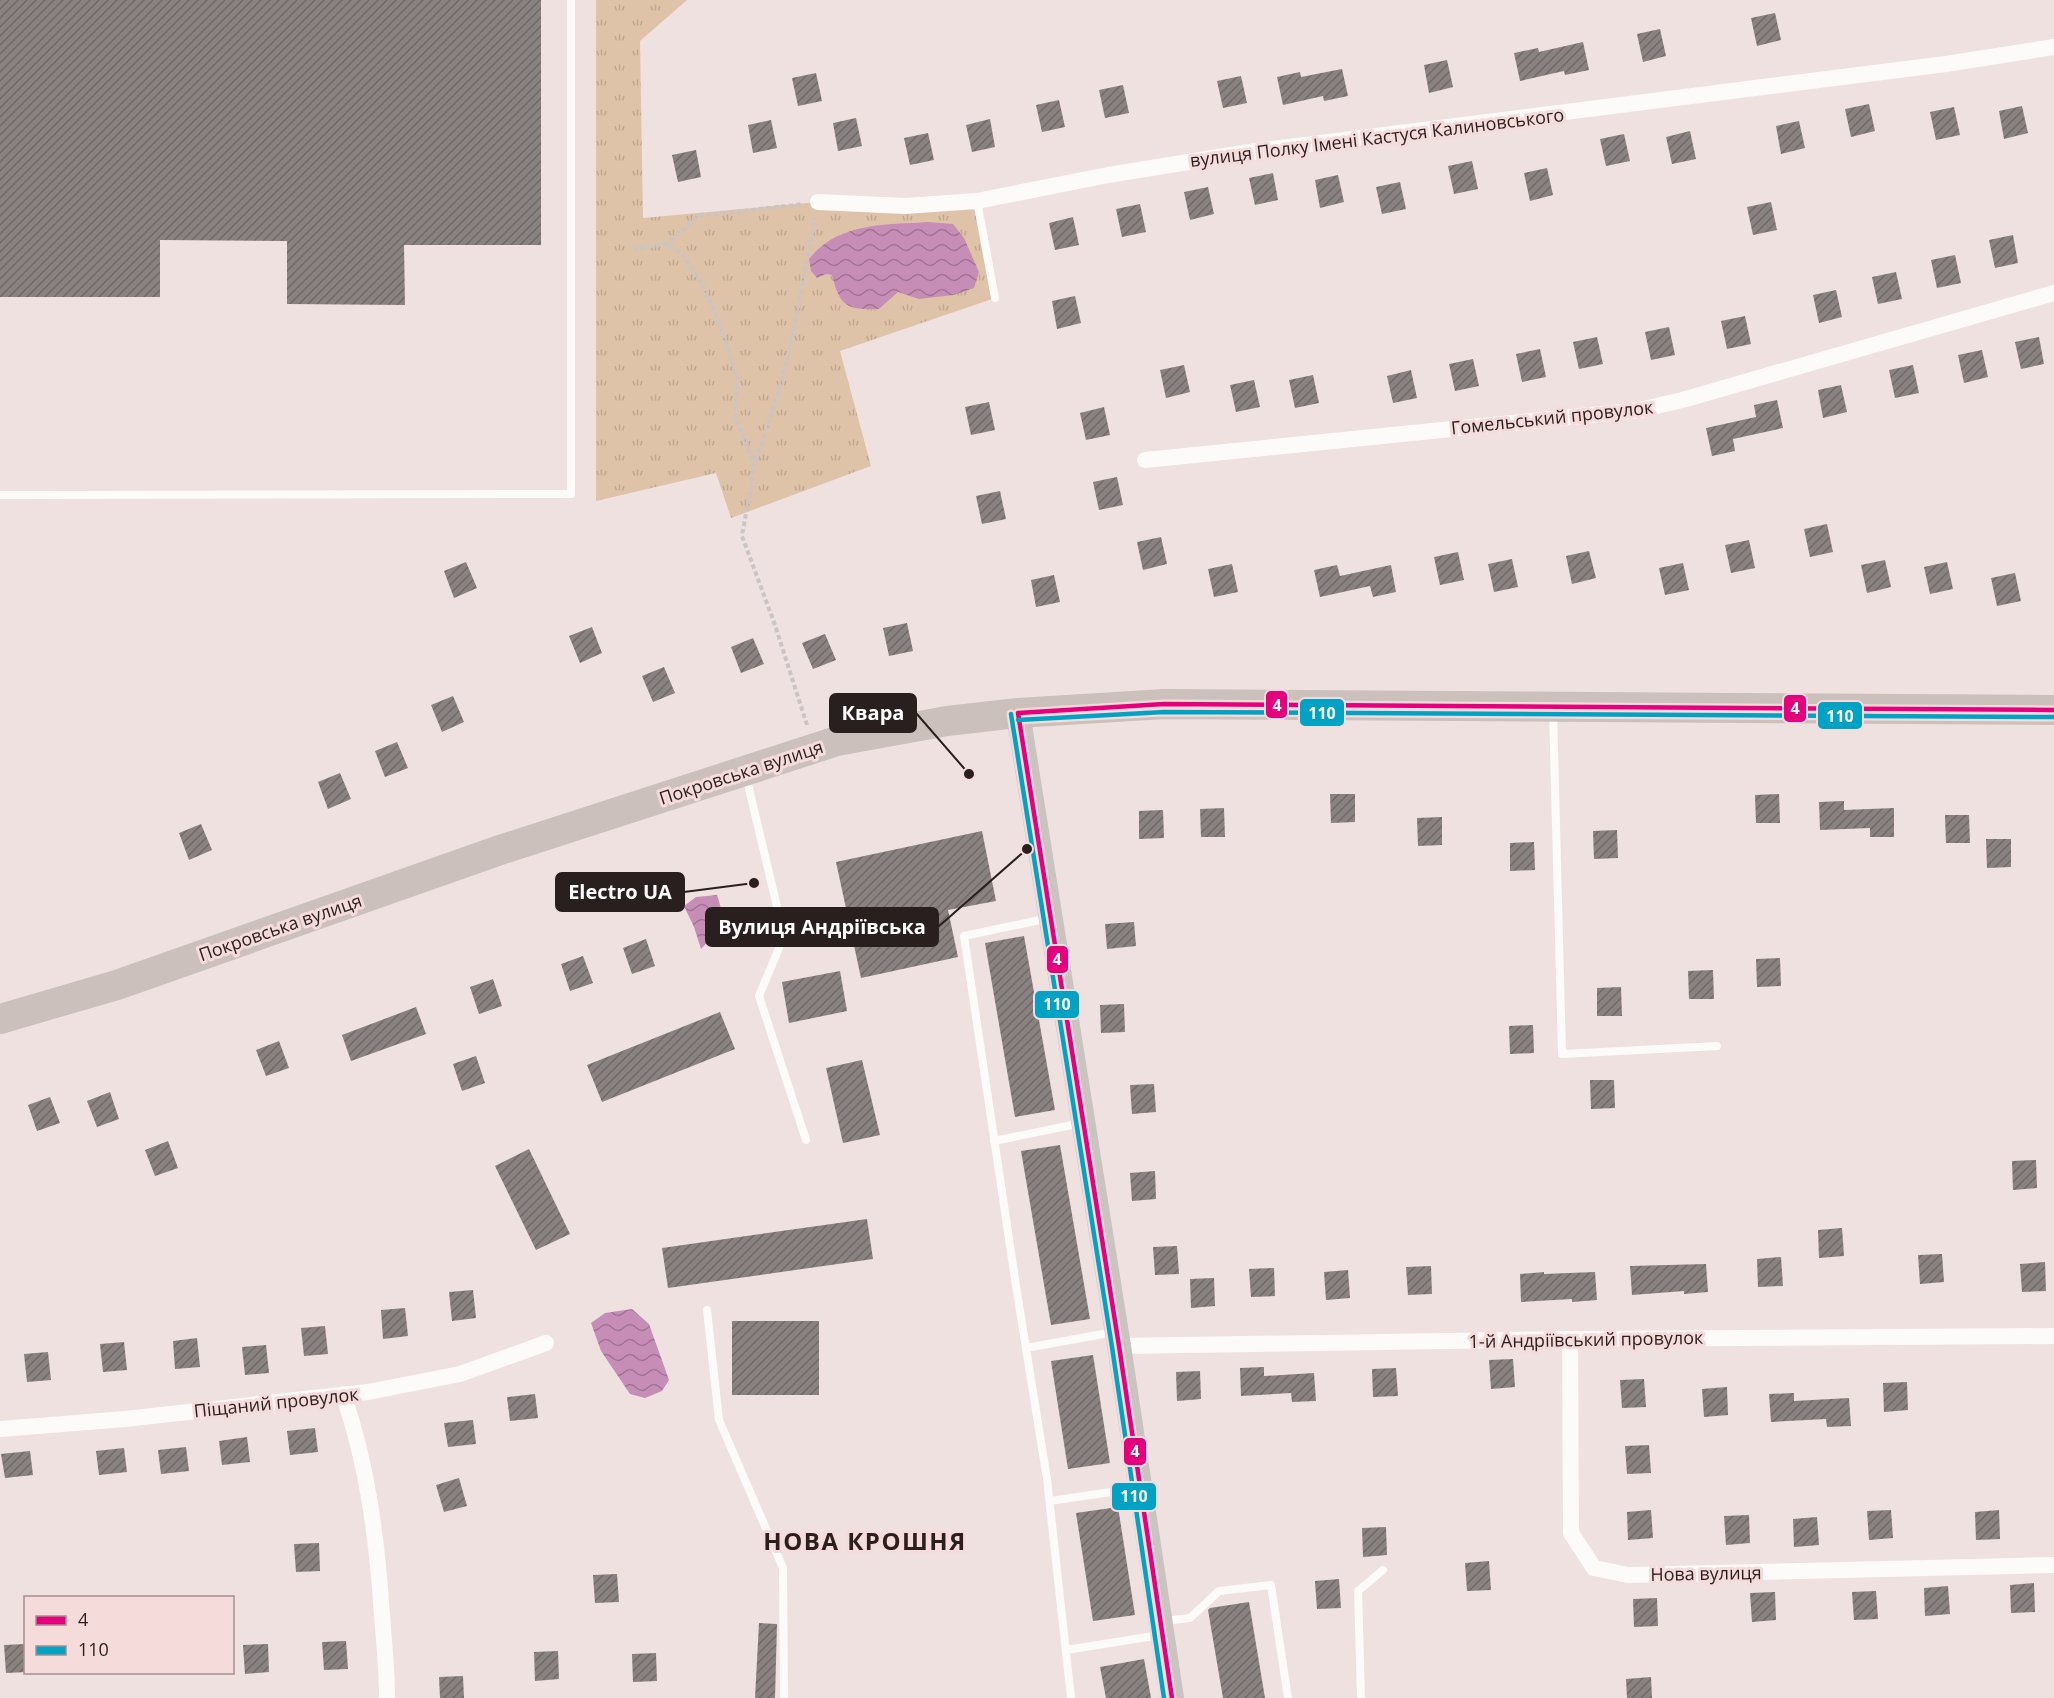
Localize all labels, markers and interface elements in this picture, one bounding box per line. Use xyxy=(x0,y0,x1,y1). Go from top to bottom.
street label: вулиця Полку Імені Кастуся Калиновського xyxy=(1189,102,1565,172)
street label: Гомельський провулок xyxy=(1450,394,1655,440)
line badge: 4 xyxy=(1265,690,1288,719)
callout: Квара xyxy=(830,694,916,732)
text: 4 xyxy=(1272,694,1282,716)
line badge: 4 xyxy=(1783,694,1807,723)
text: 4 xyxy=(1790,697,1800,719)
line badge: 110 xyxy=(1299,698,1345,727)
text: Квара xyxy=(842,699,904,726)
line badge: 110 xyxy=(1817,701,1863,730)
text: 110 xyxy=(1308,702,1336,724)
text: 110 xyxy=(1826,705,1854,727)
street label: Покровська вулиця xyxy=(656,734,826,810)
callout: Electro UA xyxy=(556,873,684,911)
text: Electro UA xyxy=(568,878,672,905)
street label: Покровська вулиця xyxy=(195,888,365,966)
callout: Вулиця Андріївська xyxy=(706,908,938,946)
text: Вулиця Андріївська xyxy=(718,913,926,940)
line badge: 4 xyxy=(1046,945,1069,974)
text: 4 xyxy=(1052,948,1062,970)
line badge: 110 xyxy=(1034,990,1080,1019)
text: 110 xyxy=(1043,993,1071,1015)
street label: 1-й Андріївський провулок xyxy=(1468,1325,1704,1353)
street label: Піщаний провулок xyxy=(192,1381,360,1423)
line badge: 4 xyxy=(1123,1437,1147,1466)
text: 4 xyxy=(1130,1440,1140,1462)
line badge: 110 xyxy=(1111,1482,1157,1511)
text: 110 xyxy=(1120,1485,1148,1507)
district label: НОВА КРОШНЯ xyxy=(763,1524,967,1557)
street label: Нова вулиця xyxy=(1650,1560,1762,1586)
legend xyxy=(24,1596,234,1674)
text: 4 xyxy=(78,1607,88,1631)
text: 110 xyxy=(78,1637,109,1661)

